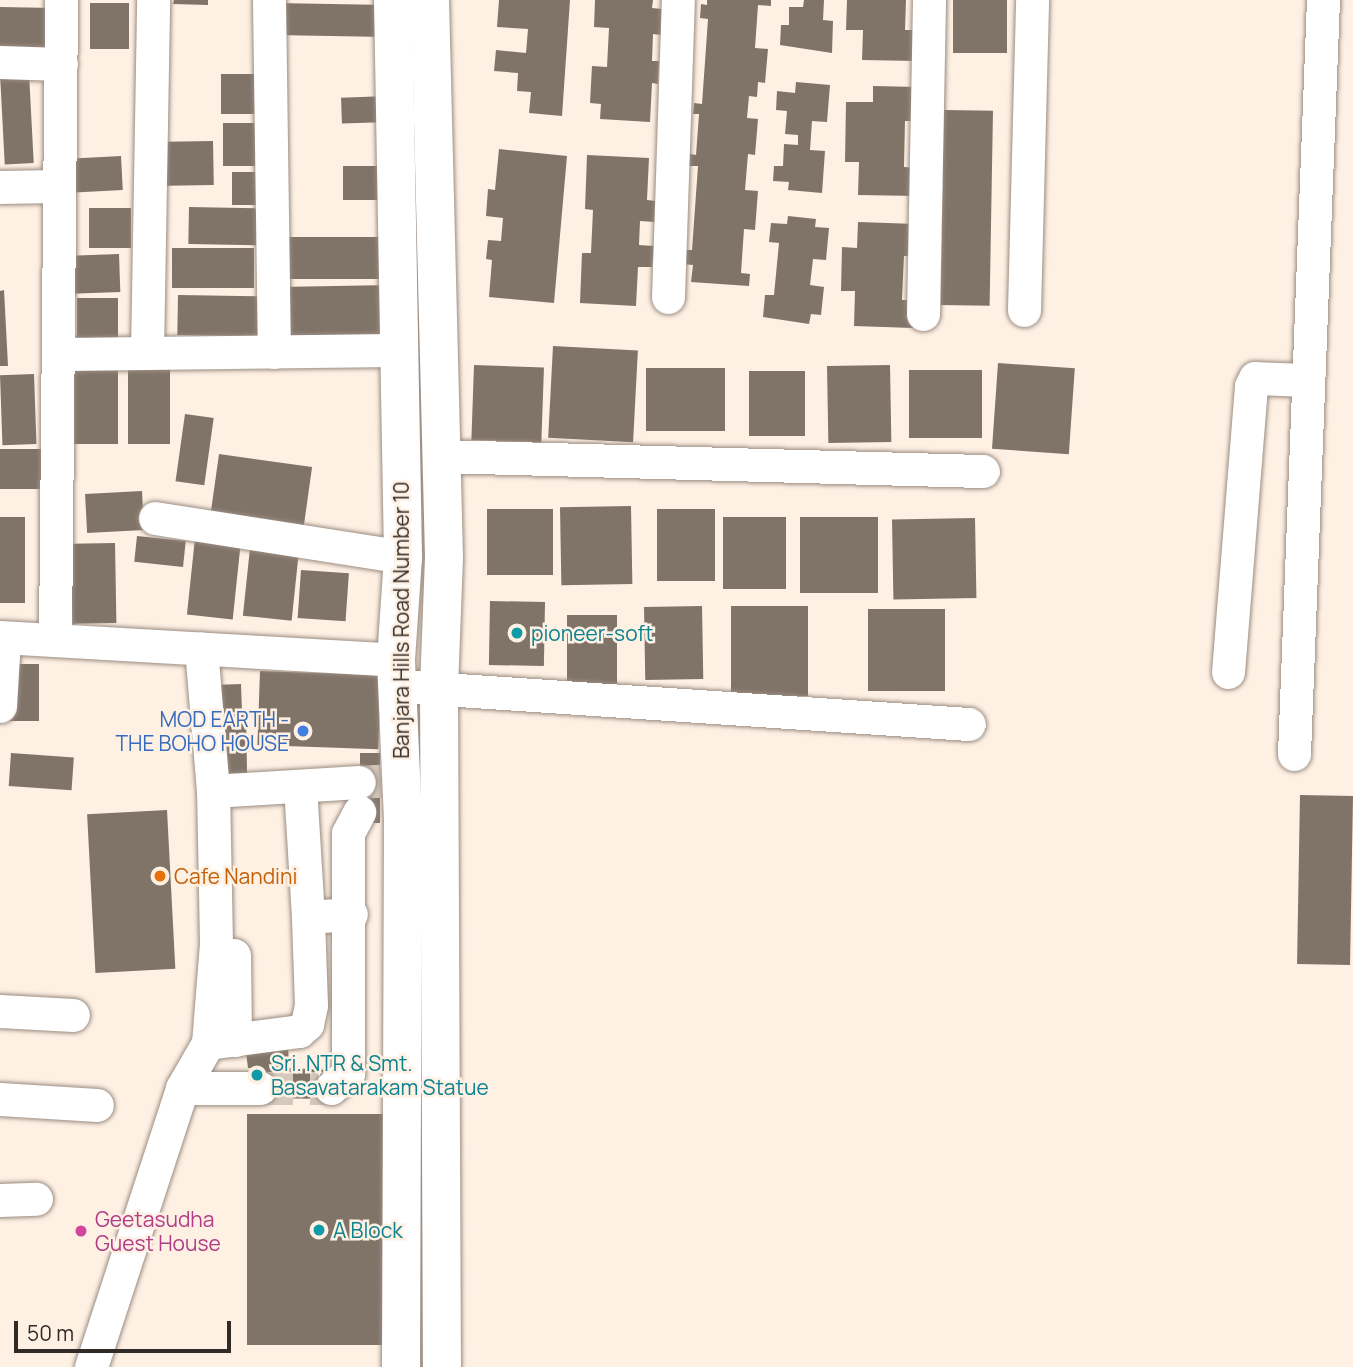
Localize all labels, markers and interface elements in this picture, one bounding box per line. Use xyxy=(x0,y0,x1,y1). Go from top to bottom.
street label: Banjara Hills Road Number 10 xyxy=(388,481,414,759)
place label: pioneer-soft xyxy=(531,620,653,646)
marker: pioneer-soft xyxy=(509,625,525,641)
place label: MOD EARTH - THE BOHO HOUSE xyxy=(115,706,289,756)
marker: MOD EARTH - THE BOHO HOUSE xyxy=(295,723,311,739)
place label: Cafe Nandini xyxy=(174,863,297,889)
marker: Cafe Nandini xyxy=(152,868,168,884)
place label: Sri. NTR & Smt. Basavatarakam Statue xyxy=(271,1050,489,1100)
marker: Sri. NTR & Smt. Basavatarakam Statue xyxy=(249,1067,265,1083)
place label: Geetasudha Guest House xyxy=(95,1206,221,1256)
place label: A Block xyxy=(333,1217,403,1243)
marker: A Block xyxy=(311,1222,327,1238)
marker: Geetasudha Guest House xyxy=(73,1223,89,1239)
scale bar xyxy=(18,1308,234,1352)
text: 50 m xyxy=(27,1319,74,1347)

